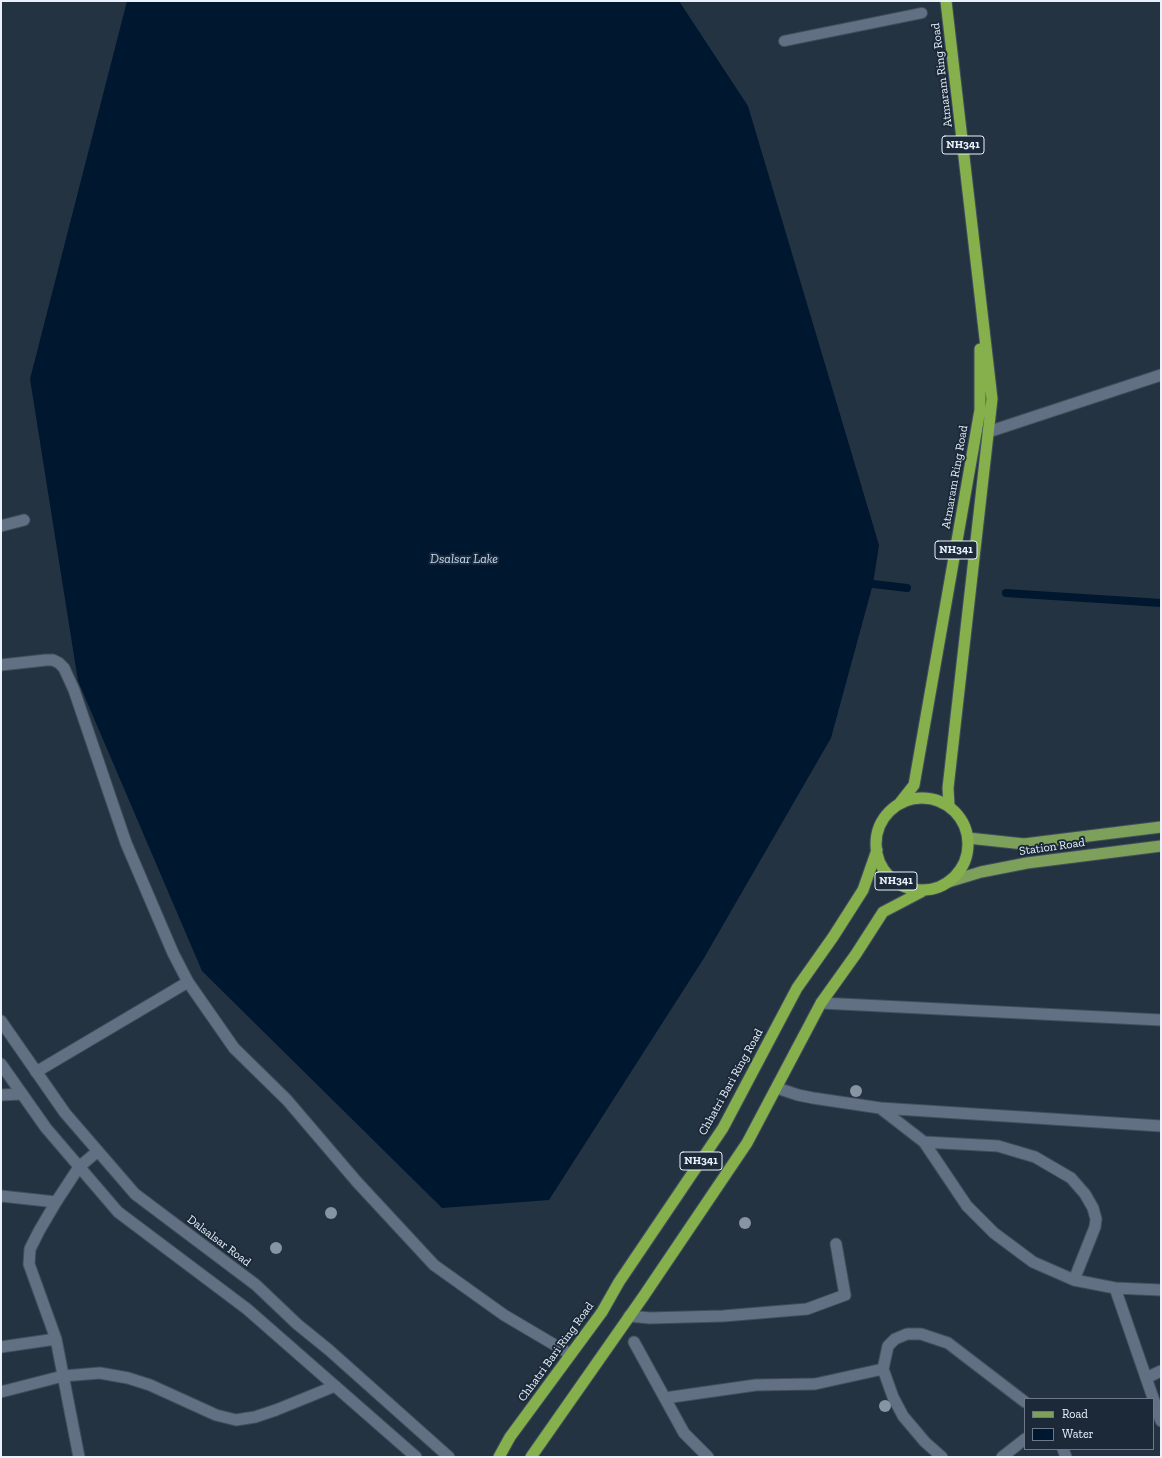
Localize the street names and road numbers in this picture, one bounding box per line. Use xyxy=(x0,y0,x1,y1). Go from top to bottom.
street label: Atmaram Ring Road xyxy=(928,22,956,128)
road number: NH341 xyxy=(942,136,984,154)
street label: Atmaram Ring Road xyxy=(939,424,971,530)
road number: NH341 xyxy=(935,541,977,559)
street label: Station Road xyxy=(1018,835,1086,859)
road number: NH341 xyxy=(875,872,917,890)
street label: Chhatri Bari Ring Road xyxy=(696,1026,766,1138)
road number: NH341 xyxy=(680,1152,722,1170)
street label: Dalsalsar Road xyxy=(184,1212,254,1270)
street label: Chhatri Bari Ring Road xyxy=(515,1299,597,1405)

